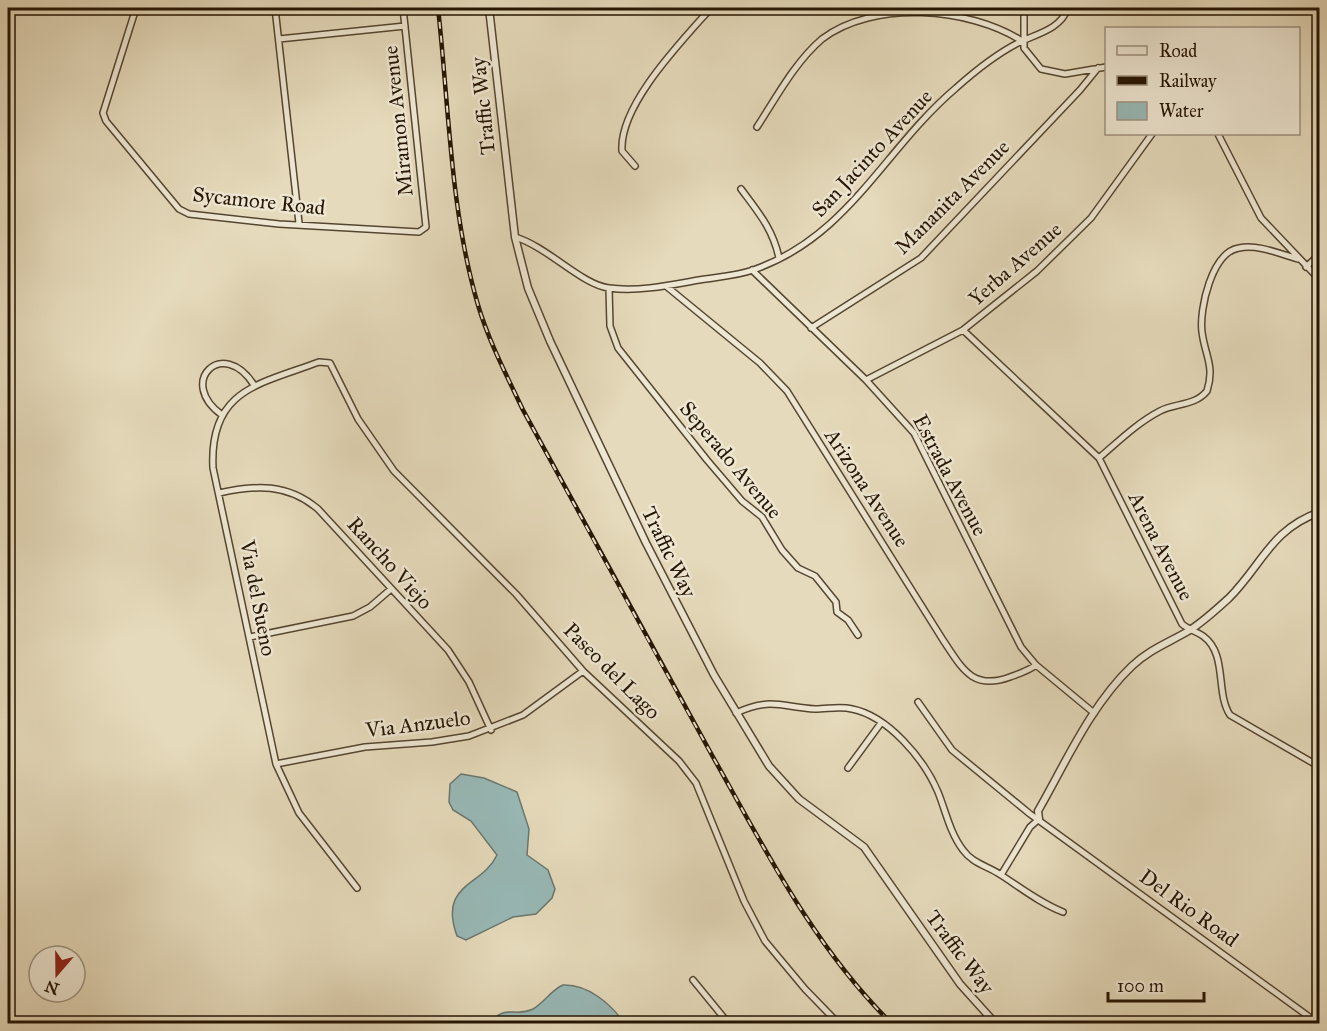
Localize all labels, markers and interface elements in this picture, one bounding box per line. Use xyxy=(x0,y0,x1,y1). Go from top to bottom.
legend xyxy=(1105,27,1300,135)
text: Road xyxy=(1159,40,1197,62)
street label: Miramon Avenue xyxy=(377,44,419,198)
street label: Traffic Way xyxy=(465,55,501,156)
text: Railway xyxy=(1159,70,1217,92)
street label: San Jacinto Avenue xyxy=(806,83,938,222)
text: Water xyxy=(1159,100,1204,122)
street label: Mananita Avenue xyxy=(889,134,1015,260)
street label: Sycamore Road xyxy=(191,181,327,221)
street label: Yerba Avenue xyxy=(963,216,1067,312)
street label: Seperado Avenue xyxy=(674,396,788,524)
street label: Estrada Avenue xyxy=(907,410,993,540)
street label: Arizona Avenue xyxy=(819,423,915,552)
street label: Arena Avenue xyxy=(1122,486,1200,605)
street label: Traffic Way xyxy=(636,502,703,603)
street label: Rancho Viejo xyxy=(342,511,439,615)
street label: Via del Sueno xyxy=(234,537,282,658)
street label: Paseo del Lago xyxy=(558,617,666,725)
street label: Via Anzuelo xyxy=(363,705,472,743)
street label: Del Rio Road xyxy=(1134,863,1244,953)
street label: Traffic Way xyxy=(920,905,1001,1000)
north arrow xyxy=(27,944,87,1004)
scale bar xyxy=(1108,965,1204,1003)
text: 100 m xyxy=(1117,975,1164,997)
text: N xyxy=(42,976,62,999)

